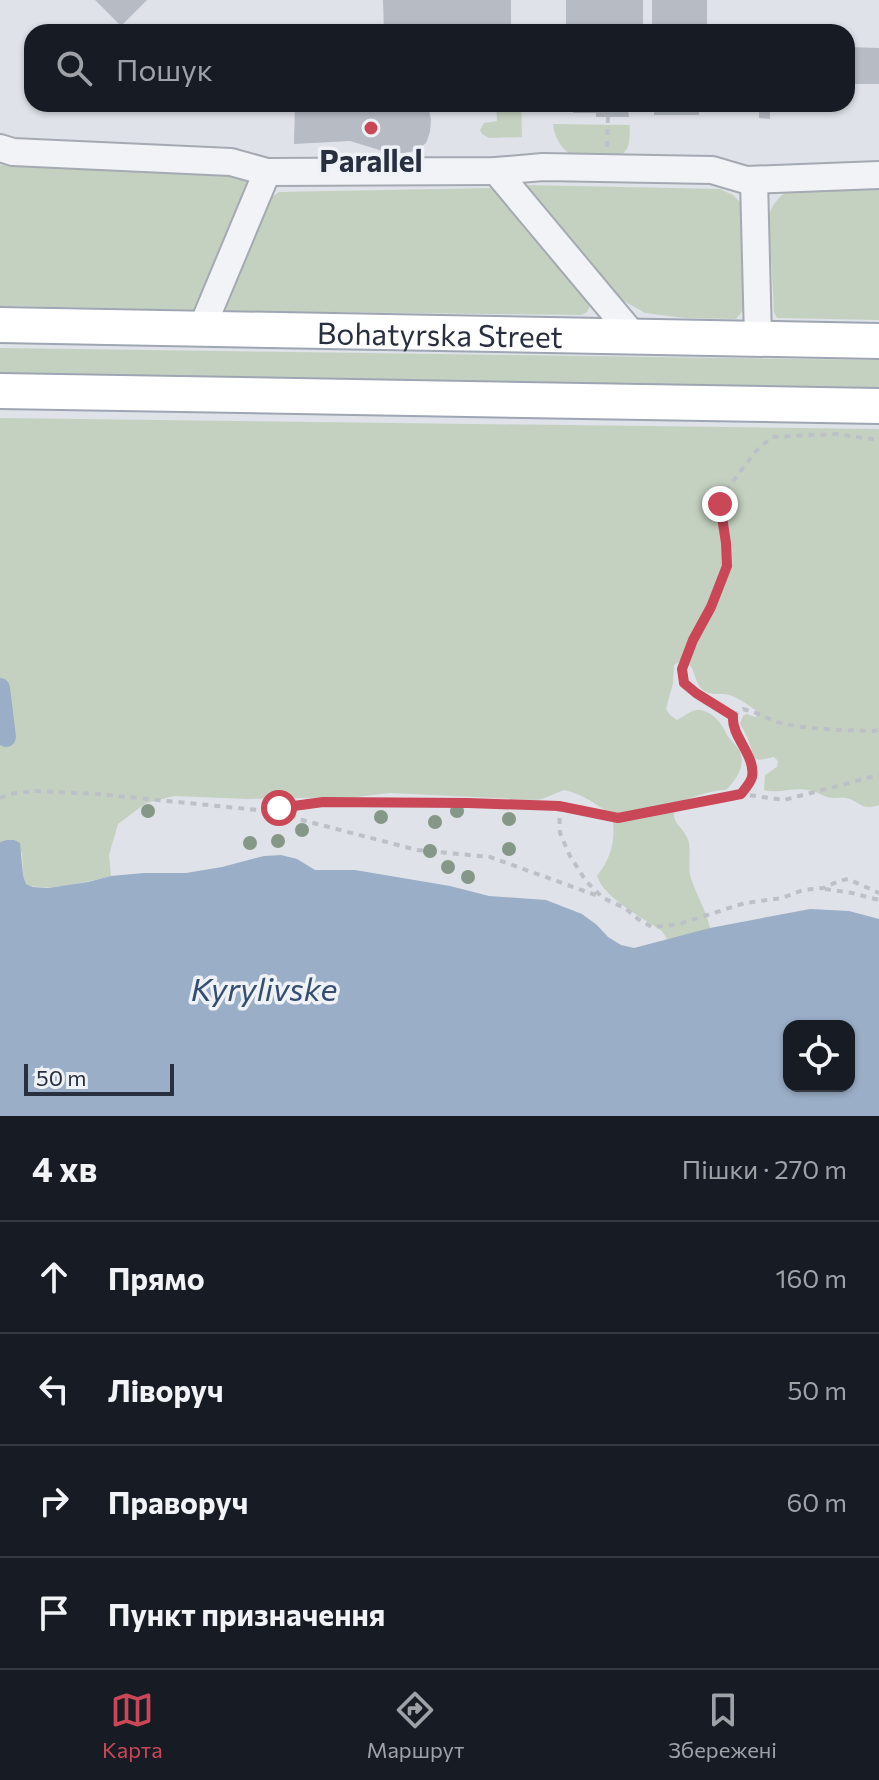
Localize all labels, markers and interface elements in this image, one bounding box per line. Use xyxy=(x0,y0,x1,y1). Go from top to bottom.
search box xyxy=(24,24,855,112)
icon: search xyxy=(52,46,96,90)
text: Пошук xyxy=(116,50,213,87)
marker: Parallel xyxy=(362,119,380,137)
place label: Parallel xyxy=(319,141,423,178)
street label: Bohatyrska Street xyxy=(317,313,563,353)
route end xyxy=(702,486,738,522)
route start xyxy=(261,790,297,826)
water label: Kyrylivske xyxy=(191,968,337,1008)
map controls xyxy=(783,1020,855,1092)
button: locate xyxy=(783,1020,855,1092)
scale bar xyxy=(24,1060,174,1096)
text: 50 m xyxy=(36,1064,86,1091)
text: 4 хв xyxy=(32,1147,97,1189)
text: Пішки · 270 m xyxy=(682,1153,847,1184)
icon: ahead xyxy=(32,1255,76,1299)
text: Прямо xyxy=(108,1259,205,1296)
text: 160 m xyxy=(775,1262,847,1293)
icon: left xyxy=(32,1367,76,1411)
text: Ліворуч xyxy=(108,1371,224,1408)
text: 50 m xyxy=(787,1374,847,1405)
icon: right xyxy=(32,1479,76,1523)
text: Праворуч xyxy=(108,1483,248,1520)
text: 60 m xyxy=(787,1486,847,1517)
icon: arrive xyxy=(32,1591,76,1635)
text: Пункт призначення xyxy=(108,1595,385,1632)
tab: Карта xyxy=(102,1688,163,1763)
tab: Маршрут xyxy=(367,1688,464,1763)
tab: Збережені xyxy=(668,1688,777,1763)

